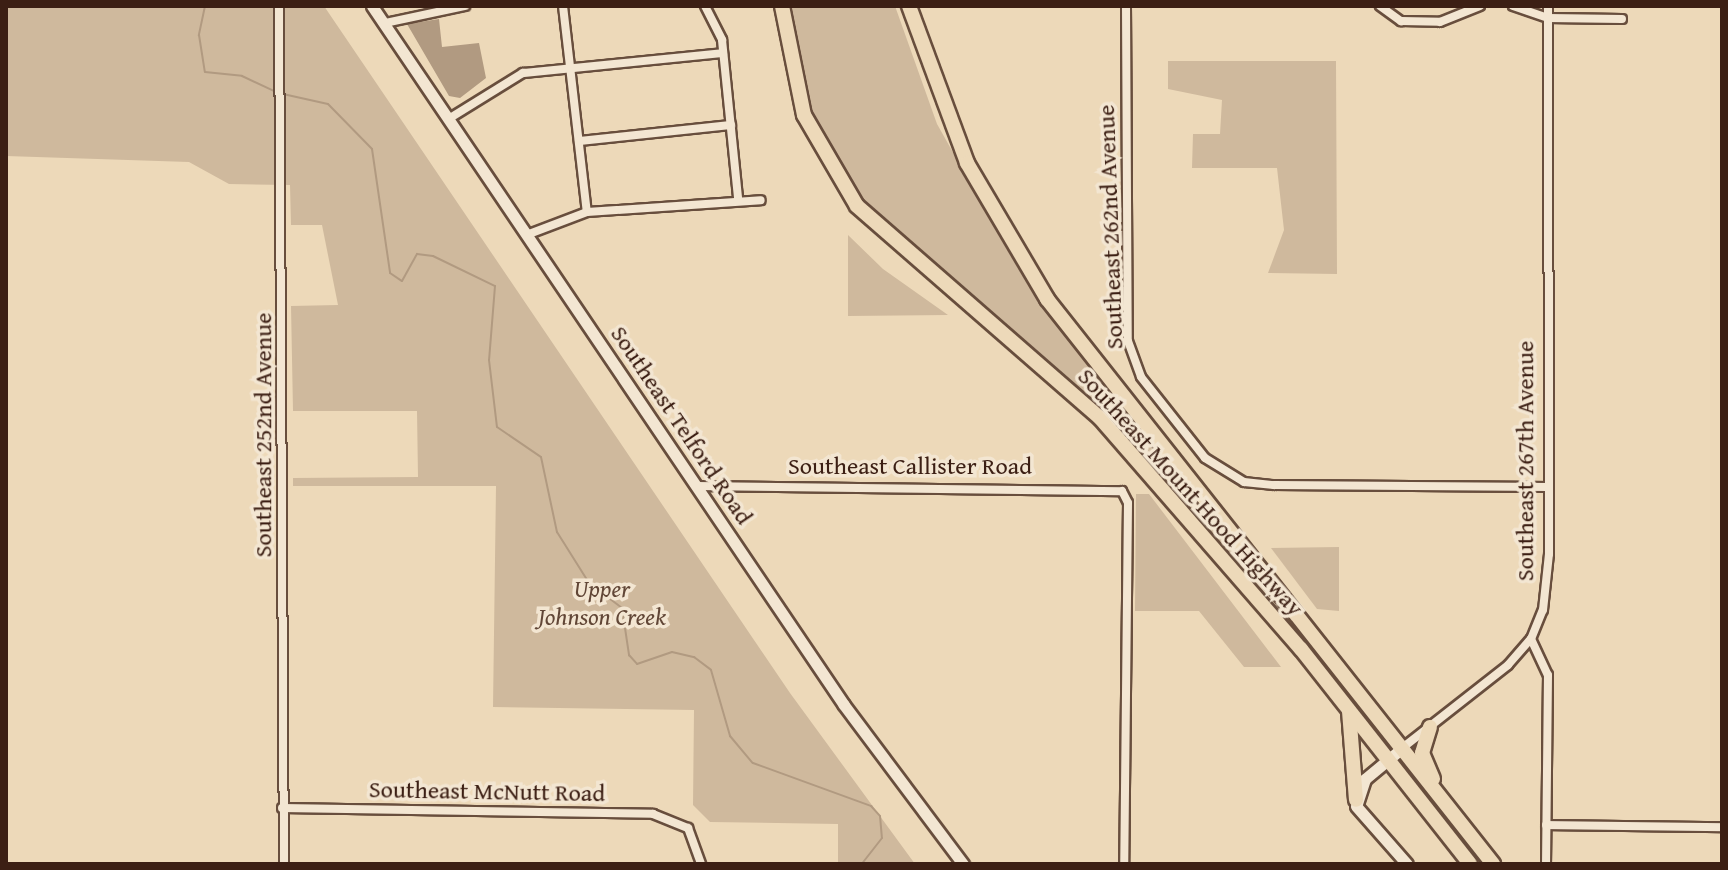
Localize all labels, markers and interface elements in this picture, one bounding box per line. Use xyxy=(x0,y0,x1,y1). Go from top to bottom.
street label: Southeast 262nd Avenue xyxy=(1091,104,1129,350)
street label: Southeast 252nd Avenue xyxy=(249,313,277,557)
street label: Southeast Telford Road xyxy=(605,320,759,530)
street label: Southeast 267th Avenue xyxy=(1511,341,1539,581)
street label: Southeast Mount Hood Highway xyxy=(1072,362,1310,622)
street label: Southeast Callister Road xyxy=(788,452,1032,480)
park label: Upper Johnson Creek xyxy=(538,575,666,631)
street label: Southeast McNutt Road xyxy=(369,775,605,807)

